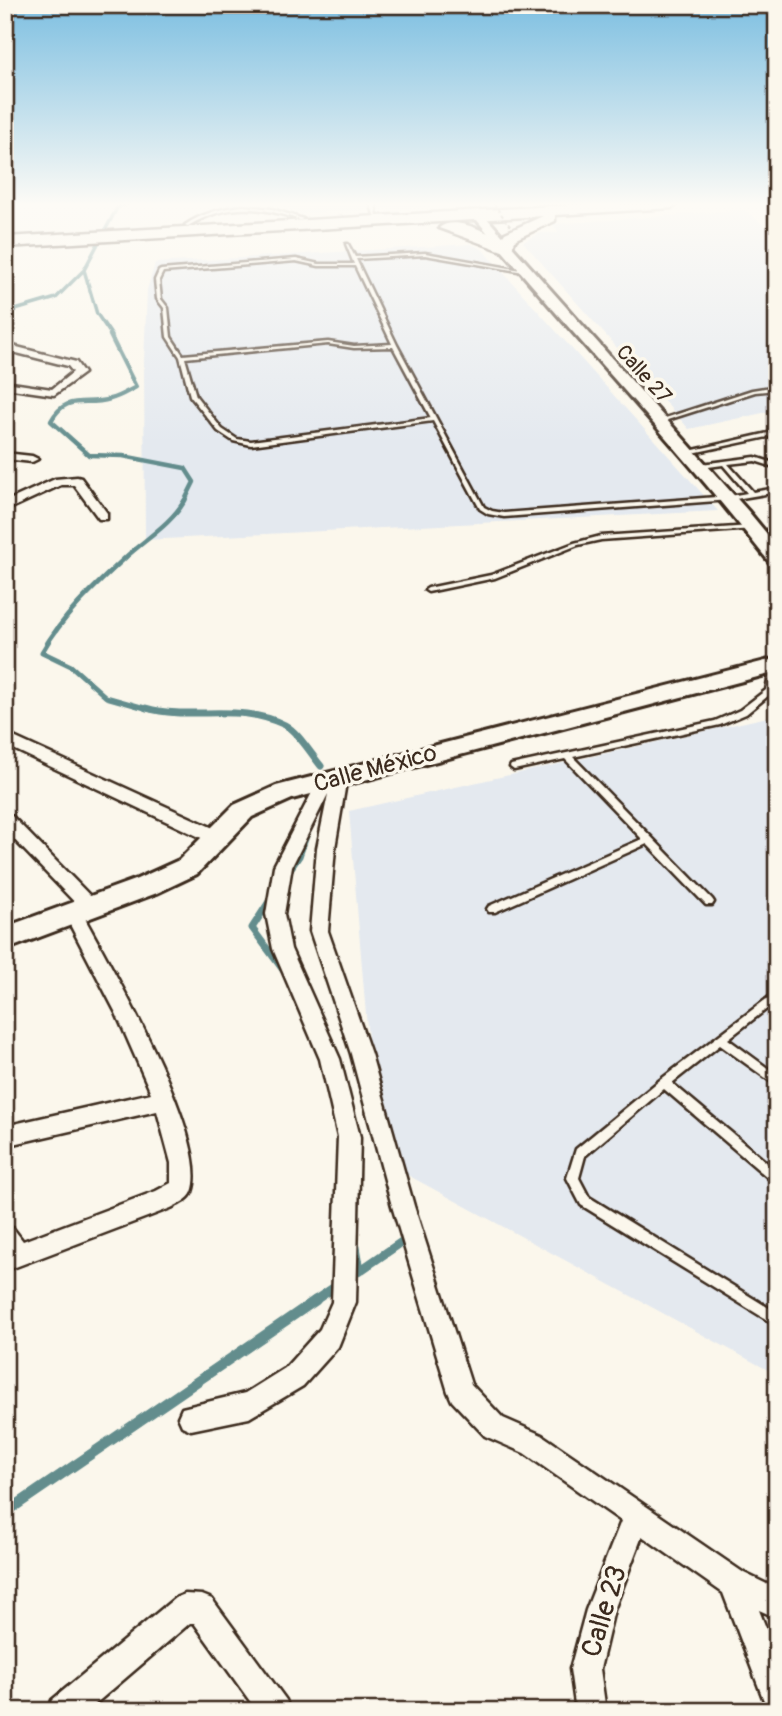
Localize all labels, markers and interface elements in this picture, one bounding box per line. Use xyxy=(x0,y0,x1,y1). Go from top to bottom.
street label: Calle 27 xyxy=(610,339,677,410)
street label: Calle México xyxy=(311,738,440,799)
street label: Calle 23 xyxy=(574,1561,635,1661)

